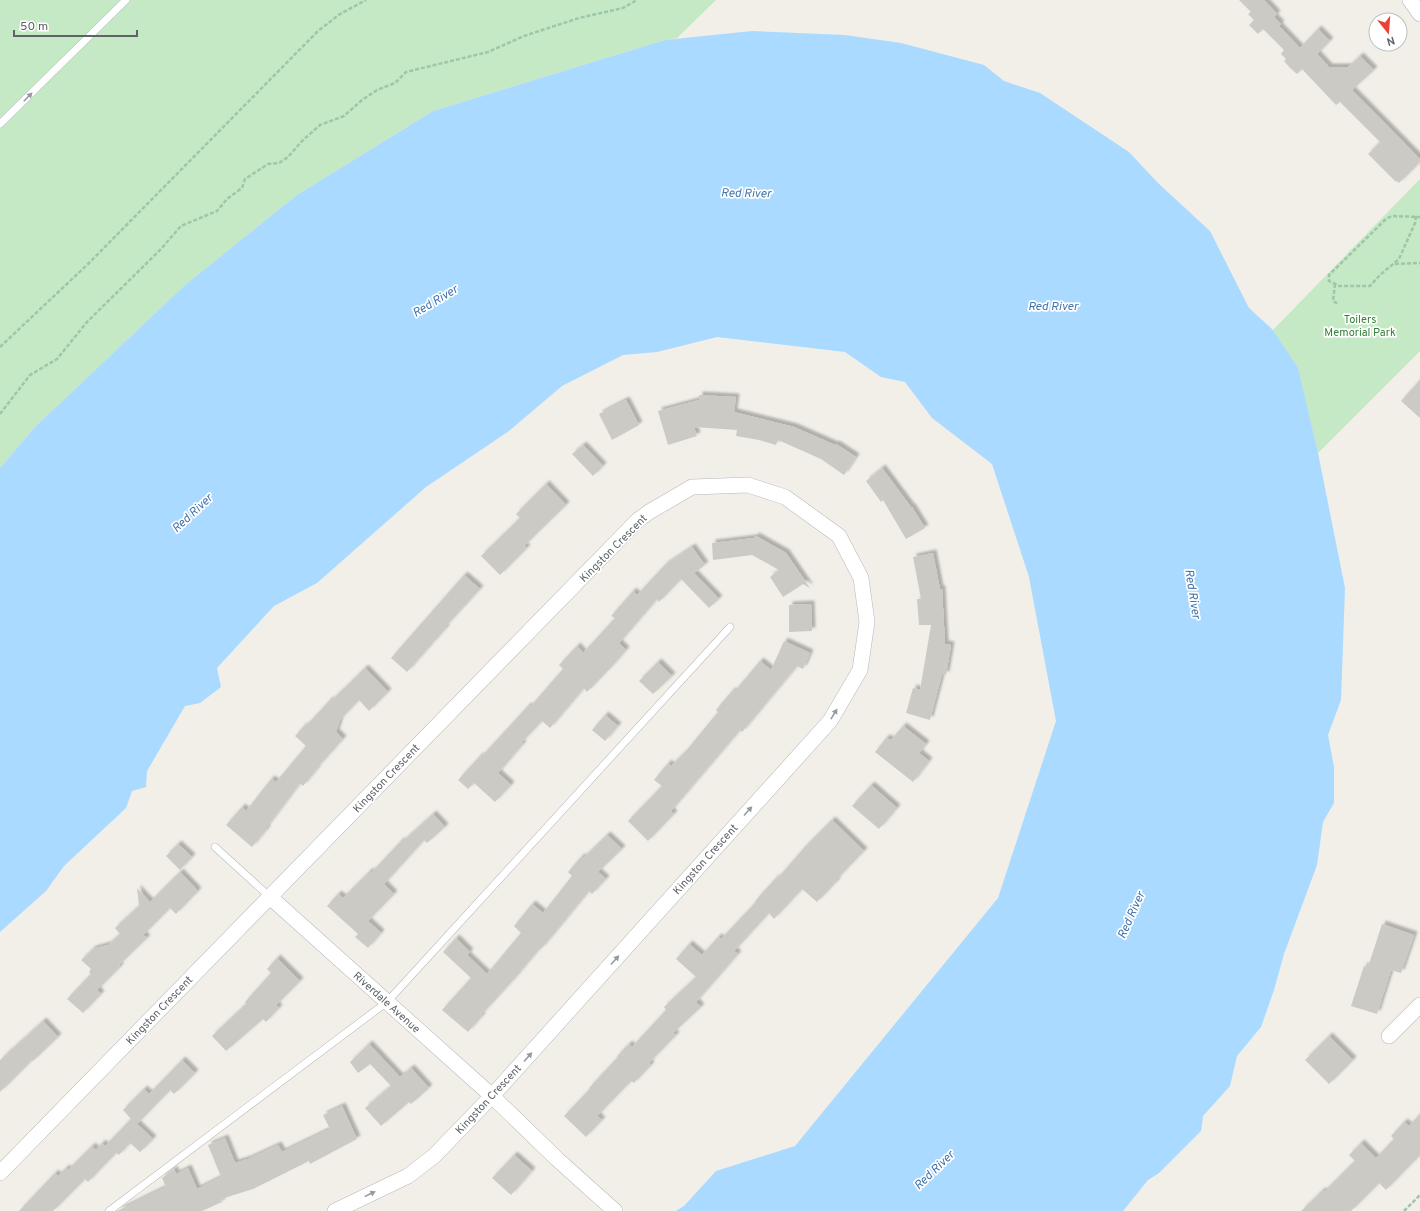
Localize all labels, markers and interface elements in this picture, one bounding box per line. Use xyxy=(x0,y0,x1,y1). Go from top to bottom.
scale bar xyxy=(14,12,137,38)
north arrow xyxy=(1368,12,1408,52)
text: 50 m xyxy=(20,19,48,35)
text: N xyxy=(1385,33,1396,48)
one-way arrow xyxy=(23,92,33,102)
water label: Red River xyxy=(721,186,773,202)
water label: Red River xyxy=(410,281,462,322)
water label: Red River xyxy=(1028,299,1079,315)
park label: Toilers Memorial Park xyxy=(1324,313,1396,340)
water label: Red River xyxy=(169,490,218,537)
street label: Kingston Crescent xyxy=(577,512,651,586)
water label: Red River xyxy=(1180,568,1204,622)
one-way arrow xyxy=(830,709,838,719)
street label: Kingston Crescent xyxy=(350,741,423,816)
one-way arrow xyxy=(744,806,753,817)
street label: Kingston Crescent xyxy=(670,821,741,898)
water label: Red River xyxy=(1114,888,1150,942)
one-way arrow xyxy=(610,955,619,965)
street label: Riverdale Avenue xyxy=(350,969,423,1037)
street label: Kingston Crescent xyxy=(123,973,196,1048)
one-way arrow xyxy=(523,1051,532,1062)
street label: Kingston Crescent xyxy=(453,1062,525,1137)
water label: Red River xyxy=(911,1147,959,1194)
one-way arrow xyxy=(365,1191,376,1197)

